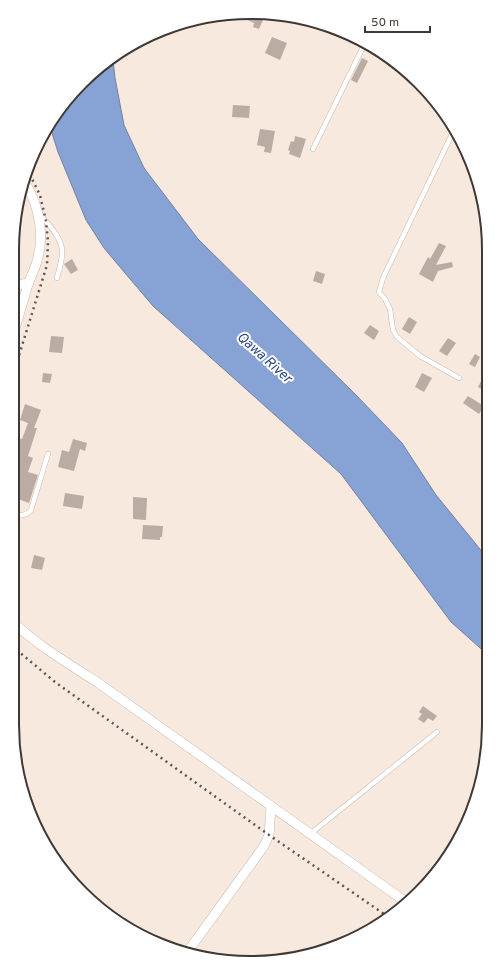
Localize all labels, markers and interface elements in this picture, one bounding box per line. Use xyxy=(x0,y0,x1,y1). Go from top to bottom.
scale bar xyxy=(365,8,430,34)
text: 50 m xyxy=(371,15,399,31)
water label: Qawa River xyxy=(233,329,296,388)

